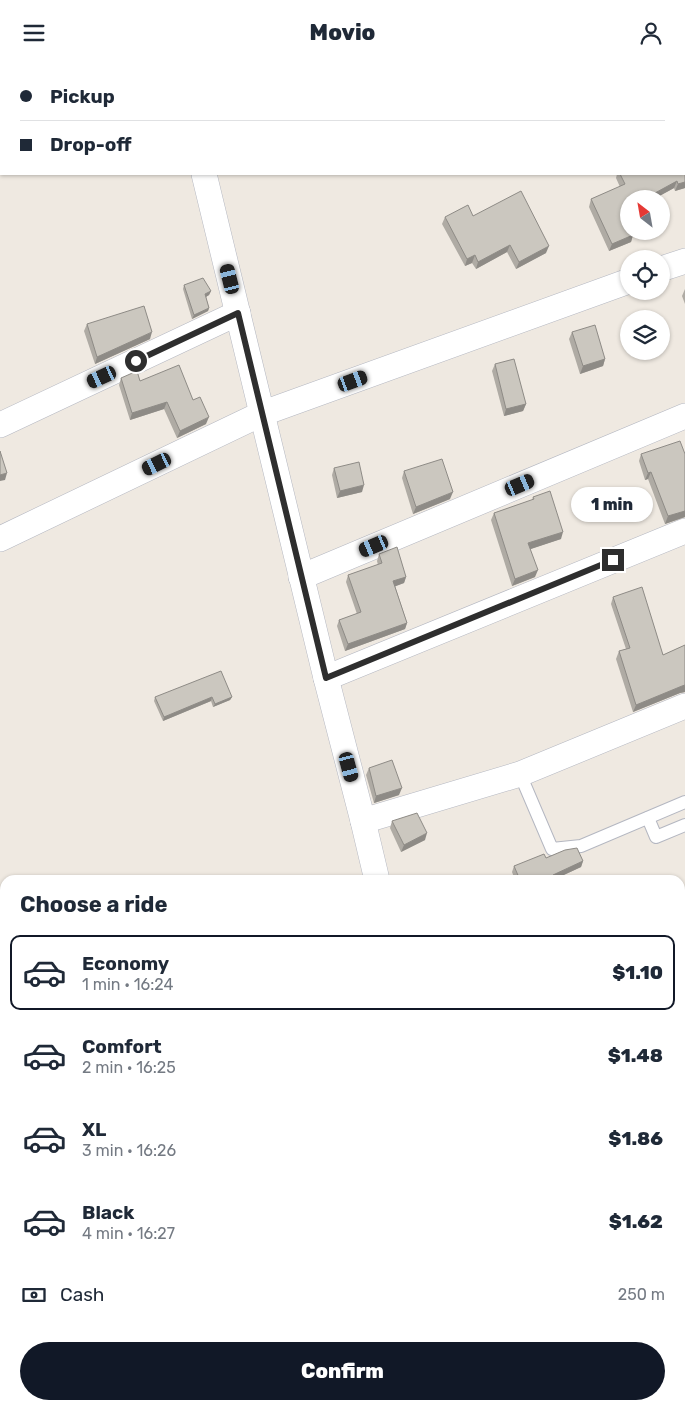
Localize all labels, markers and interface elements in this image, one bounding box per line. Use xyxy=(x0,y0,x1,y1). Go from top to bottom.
icon: menu xyxy=(20,19,48,47)
text: Movio xyxy=(310,19,375,46)
icon: person xyxy=(637,19,665,47)
text: Pickup xyxy=(50,85,115,108)
text: Drop-off xyxy=(50,133,132,156)
north arrow xyxy=(620,190,670,240)
map controls xyxy=(620,190,670,360)
button: locate xyxy=(620,250,670,300)
car xyxy=(219,263,240,295)
button: layers xyxy=(620,310,670,360)
route start xyxy=(125,350,147,372)
car xyxy=(85,364,118,390)
car xyxy=(336,369,369,393)
car xyxy=(140,451,173,477)
car xyxy=(503,472,536,498)
callout: 1 min xyxy=(572,487,654,523)
text: 1 min xyxy=(591,495,633,514)
car xyxy=(357,533,390,559)
route end xyxy=(602,549,624,571)
car xyxy=(337,751,360,783)
text: Choose a ride xyxy=(20,891,167,918)
icon: car xyxy=(22,950,67,995)
text: Economy xyxy=(82,952,169,975)
text: $1.10 xyxy=(612,961,663,984)
text: 1 min · 16:24 xyxy=(82,975,173,994)
icon: car xyxy=(22,1033,67,1078)
text: Comfort xyxy=(82,1035,162,1058)
text: $1.48 xyxy=(608,1044,663,1067)
text: 2 min · 16:25 xyxy=(82,1058,176,1077)
icon: car xyxy=(22,1116,67,1161)
text: XL xyxy=(82,1118,106,1141)
text: $1.86 xyxy=(608,1127,663,1150)
text: 3 min · 16:26 xyxy=(82,1141,176,1160)
icon: car xyxy=(22,1199,67,1244)
text: Black xyxy=(82,1201,134,1224)
text: $1.62 xyxy=(609,1210,663,1233)
text: 4 min · 16:27 xyxy=(82,1224,175,1243)
icon: cash xyxy=(20,1281,48,1309)
text: Cash xyxy=(60,1283,104,1306)
text: 250 m xyxy=(618,1285,665,1304)
button: Confirm xyxy=(20,1342,665,1400)

